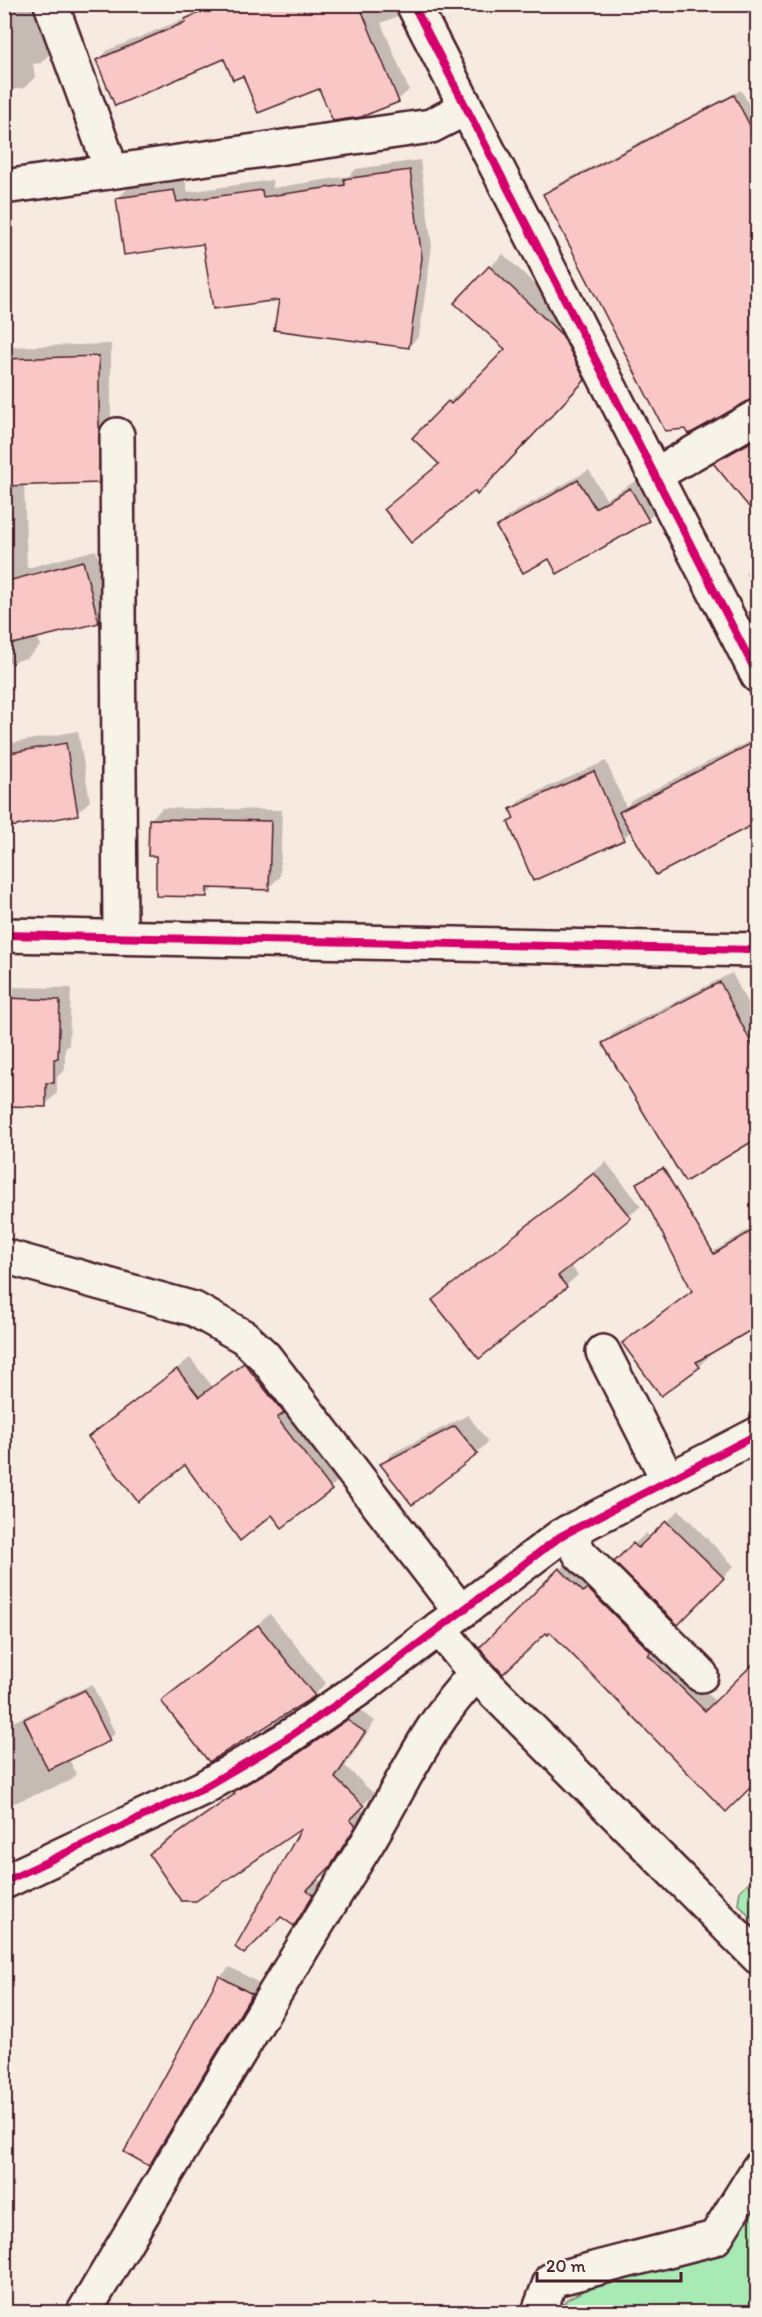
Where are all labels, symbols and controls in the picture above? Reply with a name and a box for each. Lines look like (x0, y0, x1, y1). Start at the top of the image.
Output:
scale bar (537, 2245, 681, 2283)
text: 20 m (546, 2255, 586, 2277)

